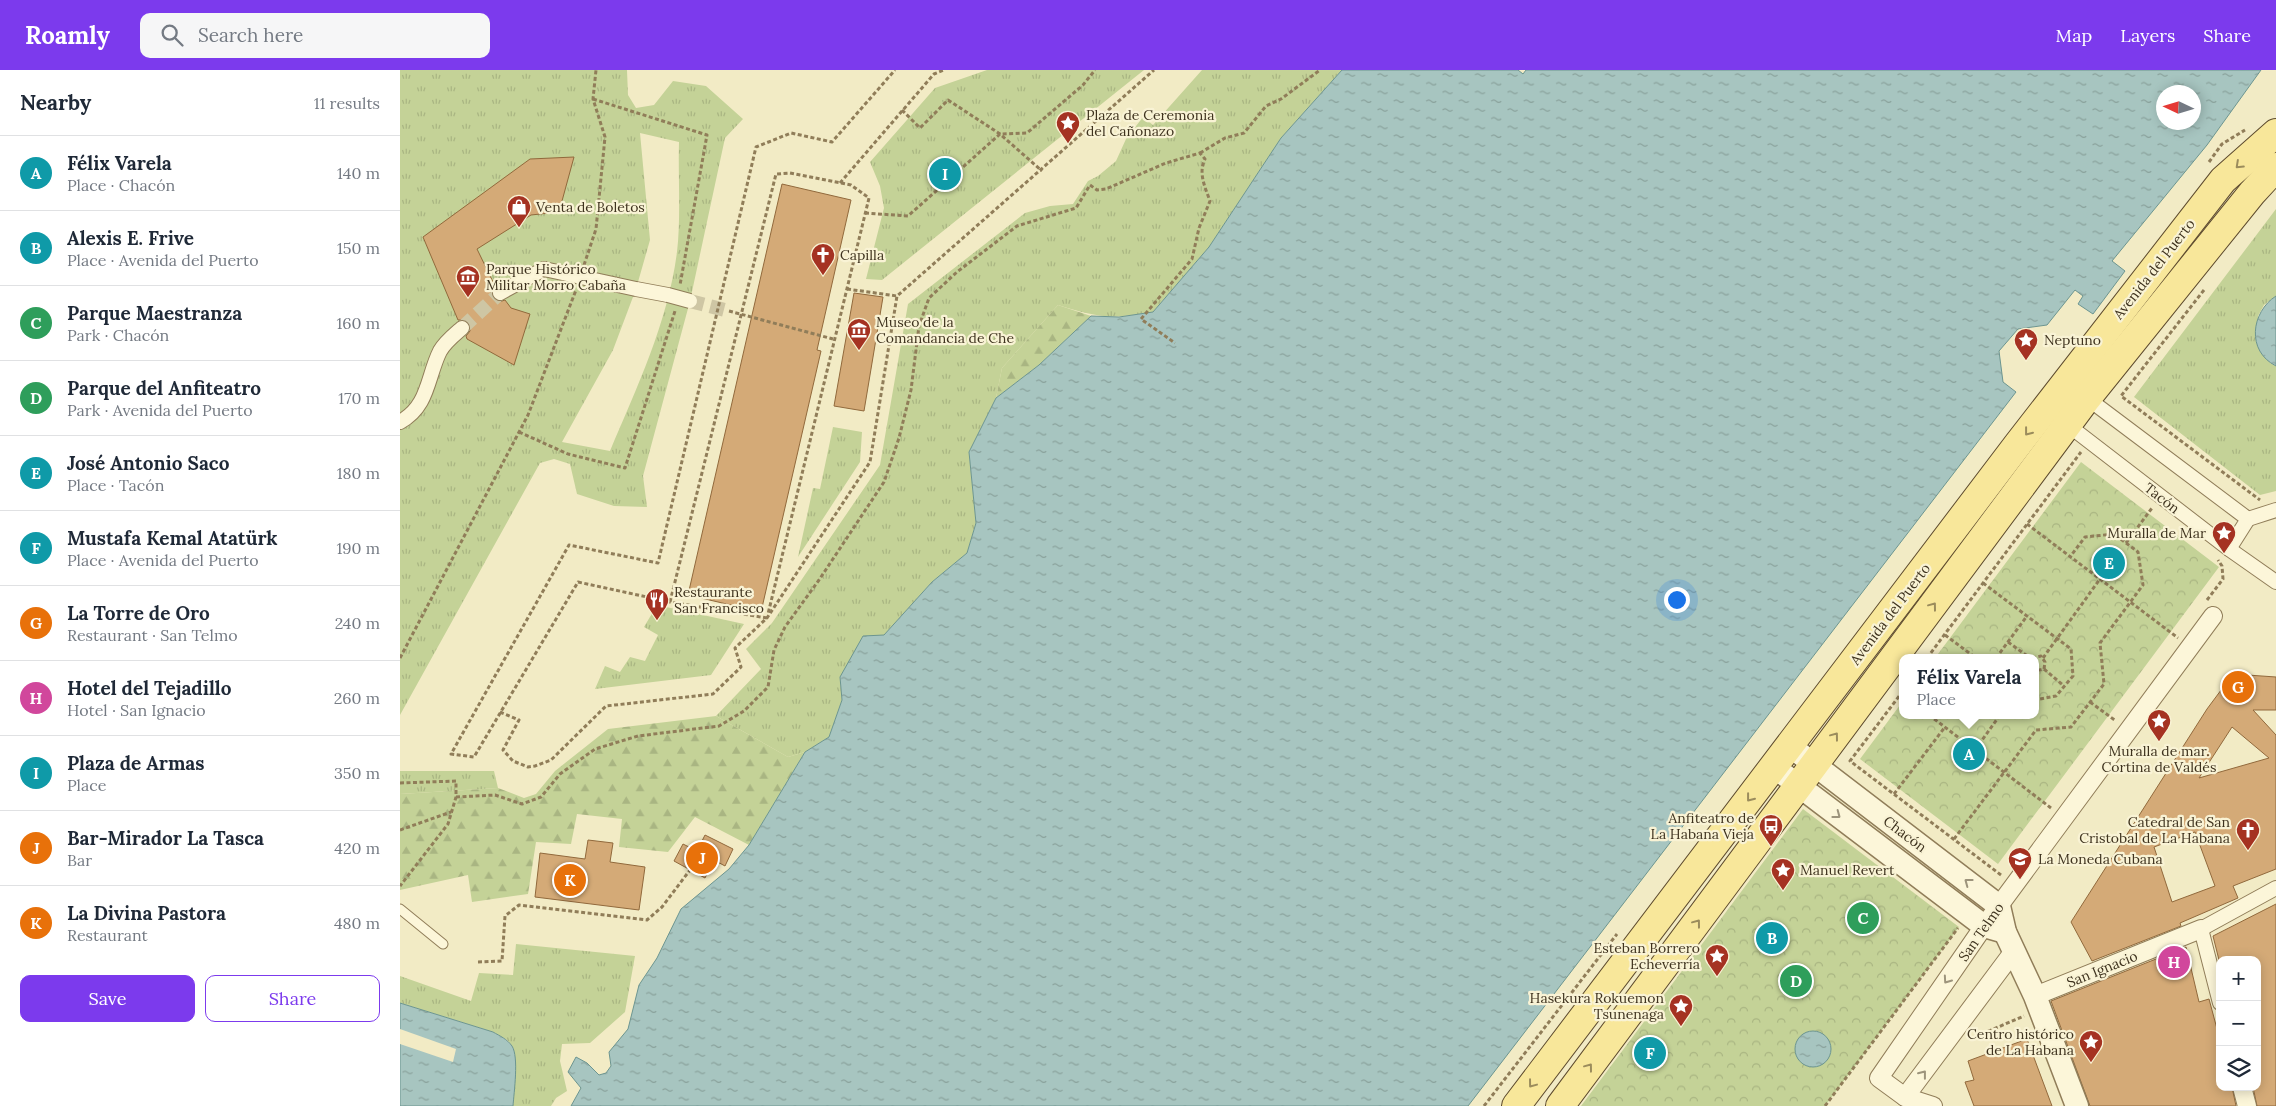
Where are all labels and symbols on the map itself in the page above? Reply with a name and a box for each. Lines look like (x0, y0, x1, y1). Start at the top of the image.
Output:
north arrow (2156, 85, 2201, 130)
place label: Plaza de Ceremonia del Cañonazo (1086, 106, 1214, 140)
place icon: Plaza de Ceremonia del Cañonazo (1055, 110, 1081, 144)
pin: I (929, 155, 961, 193)
one-way arrow (2235, 159, 2244, 168)
shop icon: Venta de Boletos (506, 194, 532, 228)
place label: Venta de Boletos (535, 198, 645, 216)
street label: Avenida del Puerto (2109, 215, 2199, 324)
church icon: Capilla (810, 242, 836, 276)
place label: Capilla (840, 246, 884, 264)
place label: Parque Histórico Militar Morro Cabaña (486, 260, 626, 294)
museum icon: Parque Histórico Militar Morro Cabaña (455, 264, 481, 298)
place label: Museo de la Comandancia de Che (876, 313, 1014, 347)
museum icon: Museo de la Comandancia de Che (846, 317, 872, 351)
place icon: Neptuno (2013, 327, 2039, 361)
place label: Neptuno (2044, 331, 2101, 349)
one-way arrow (2025, 426, 2034, 435)
street label: Tacón (2141, 479, 2184, 518)
place icon: Muralla de Mar (2211, 520, 2237, 554)
place label: Muralla de Mar (2107, 524, 2206, 542)
pin: E (2093, 544, 2125, 582)
street label: Avenida del Puerto (1845, 560, 1934, 669)
place label: Restaurante San Francisco (674, 583, 764, 617)
restaurant icon: Restaurante San Francisco (644, 587, 670, 621)
your location (1664, 587, 1690, 613)
one-way arrow (1927, 603, 1935, 612)
pin: G (2222, 668, 2254, 706)
place icon: Muralla de mar. Cortina de Valdés (2146, 708, 2172, 742)
one-way arrow (1830, 733, 1838, 742)
pin: A (1953, 735, 1985, 773)
place label: Muralla de mar. Cortina de Valdés (2102, 742, 2216, 776)
one-way arrow (1747, 792, 1756, 802)
place label: Anfiteatro de La Habana Vieja (1651, 809, 1754, 843)
one-way arrow (1831, 809, 1840, 817)
street label: Chacón (1880, 812, 1931, 856)
bus stop icon: Anfiteatro de La Habana Vieja (1758, 813, 1784, 847)
place label: Catedral de San Cristobal de La Habana (2079, 813, 2230, 847)
church icon: Catedral de San Cristobal de La Habana (2235, 817, 2261, 851)
pin: J (686, 839, 718, 877)
school or university icon: La Moneda Cubana (2007, 846, 2033, 880)
place label: La Moneda Cubana (2038, 850, 2163, 868)
place icon: Manuel Revert (1770, 857, 1796, 891)
pin: K (554, 861, 586, 899)
place label: Manuel Revert (1800, 861, 1895, 879)
one-way arrow (1965, 879, 1974, 887)
pin: C (1847, 899, 1879, 937)
street label: San Telmo (1954, 899, 2008, 965)
one-way arrow (1691, 919, 1700, 928)
pin: B (1756, 919, 1788, 957)
place label: Esteban Borrero Echeverría (1594, 939, 1700, 973)
place icon: Esteban Borrero Echeverría (1704, 943, 1730, 977)
pin: H (2158, 943, 2190, 981)
street label: San Ignacio (2064, 947, 2140, 991)
pin: D (1780, 962, 1812, 1000)
one-way arrow (1944, 975, 1953, 984)
place label: Hasekura Rokuemon Tsunenaga (1530, 989, 1664, 1023)
place icon: Hasekura Rokuemon Tsunenaga (1668, 993, 1694, 1027)
place label: Centro histórico de La Habana (1967, 1025, 2074, 1059)
place icon: Centro histórico de La Habana (2078, 1029, 2104, 1063)
pin: F (1634, 1034, 1666, 1072)
one-way arrow (1584, 1064, 1592, 1073)
one-way arrow (1917, 1071, 1925, 1080)
one-way arrow (1529, 1078, 1538, 1088)

